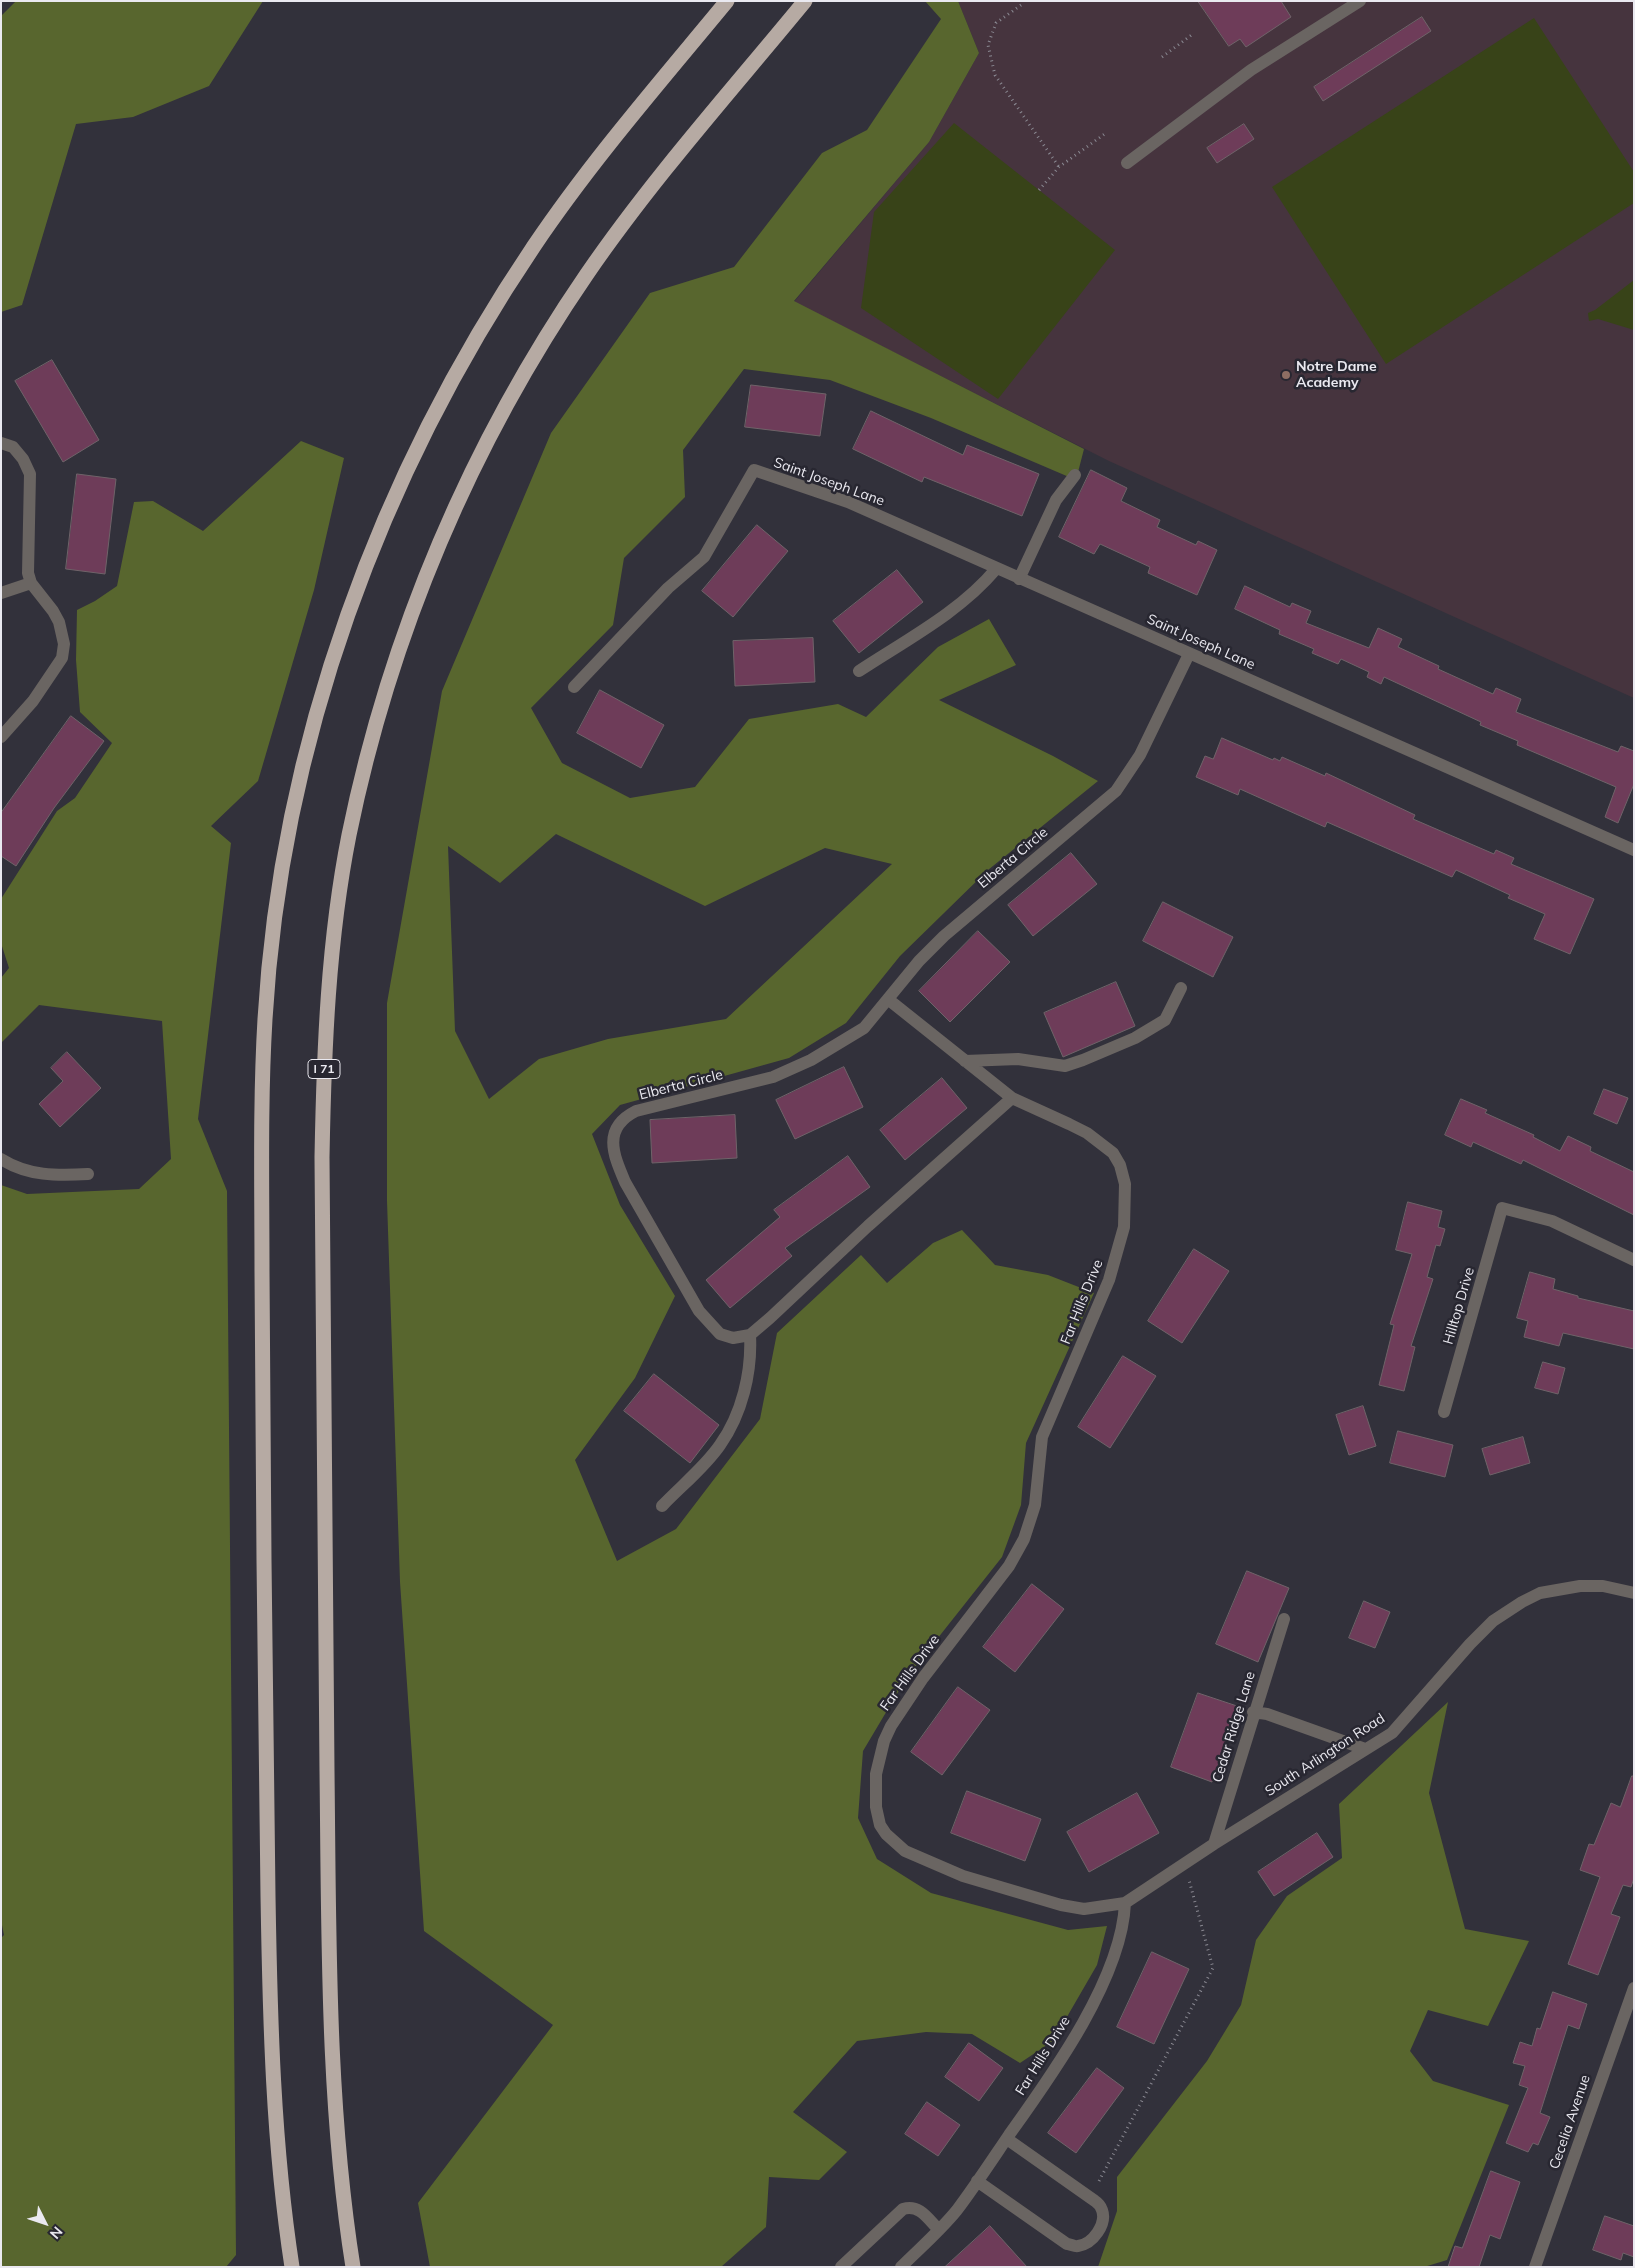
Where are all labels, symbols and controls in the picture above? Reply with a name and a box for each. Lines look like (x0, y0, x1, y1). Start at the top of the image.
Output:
place label: Notre Dame Academy (1296, 359, 1377, 392)
marker: Notre Dame Academy (1280, 369, 1292, 381)
street label: Saint Joseph Lane (771, 454, 887, 510)
street label: Saint Joseph Lane (1144, 611, 1258, 673)
street label: Elberta Circle (975, 824, 1051, 892)
road number: I 71 (308, 1060, 340, 1078)
street label: Elberta Circle (637, 1066, 725, 1104)
street label: Far Hills Drive (1057, 1257, 1107, 1347)
street label: Hilltop Drive (1440, 1266, 1478, 1346)
street label: Far Hills Drive (877, 1632, 943, 1714)
street label: Cedar Ridge Lane (1209, 1669, 1259, 1785)
street label: South Arlington Road (1262, 1710, 1388, 1800)
street label: Far Hills Drive (1012, 2013, 1074, 2099)
street label: Cecelia Avenue (1546, 2073, 1594, 2171)
north arrow (20, 2198, 70, 2248)
text: N (46, 2223, 67, 2243)

